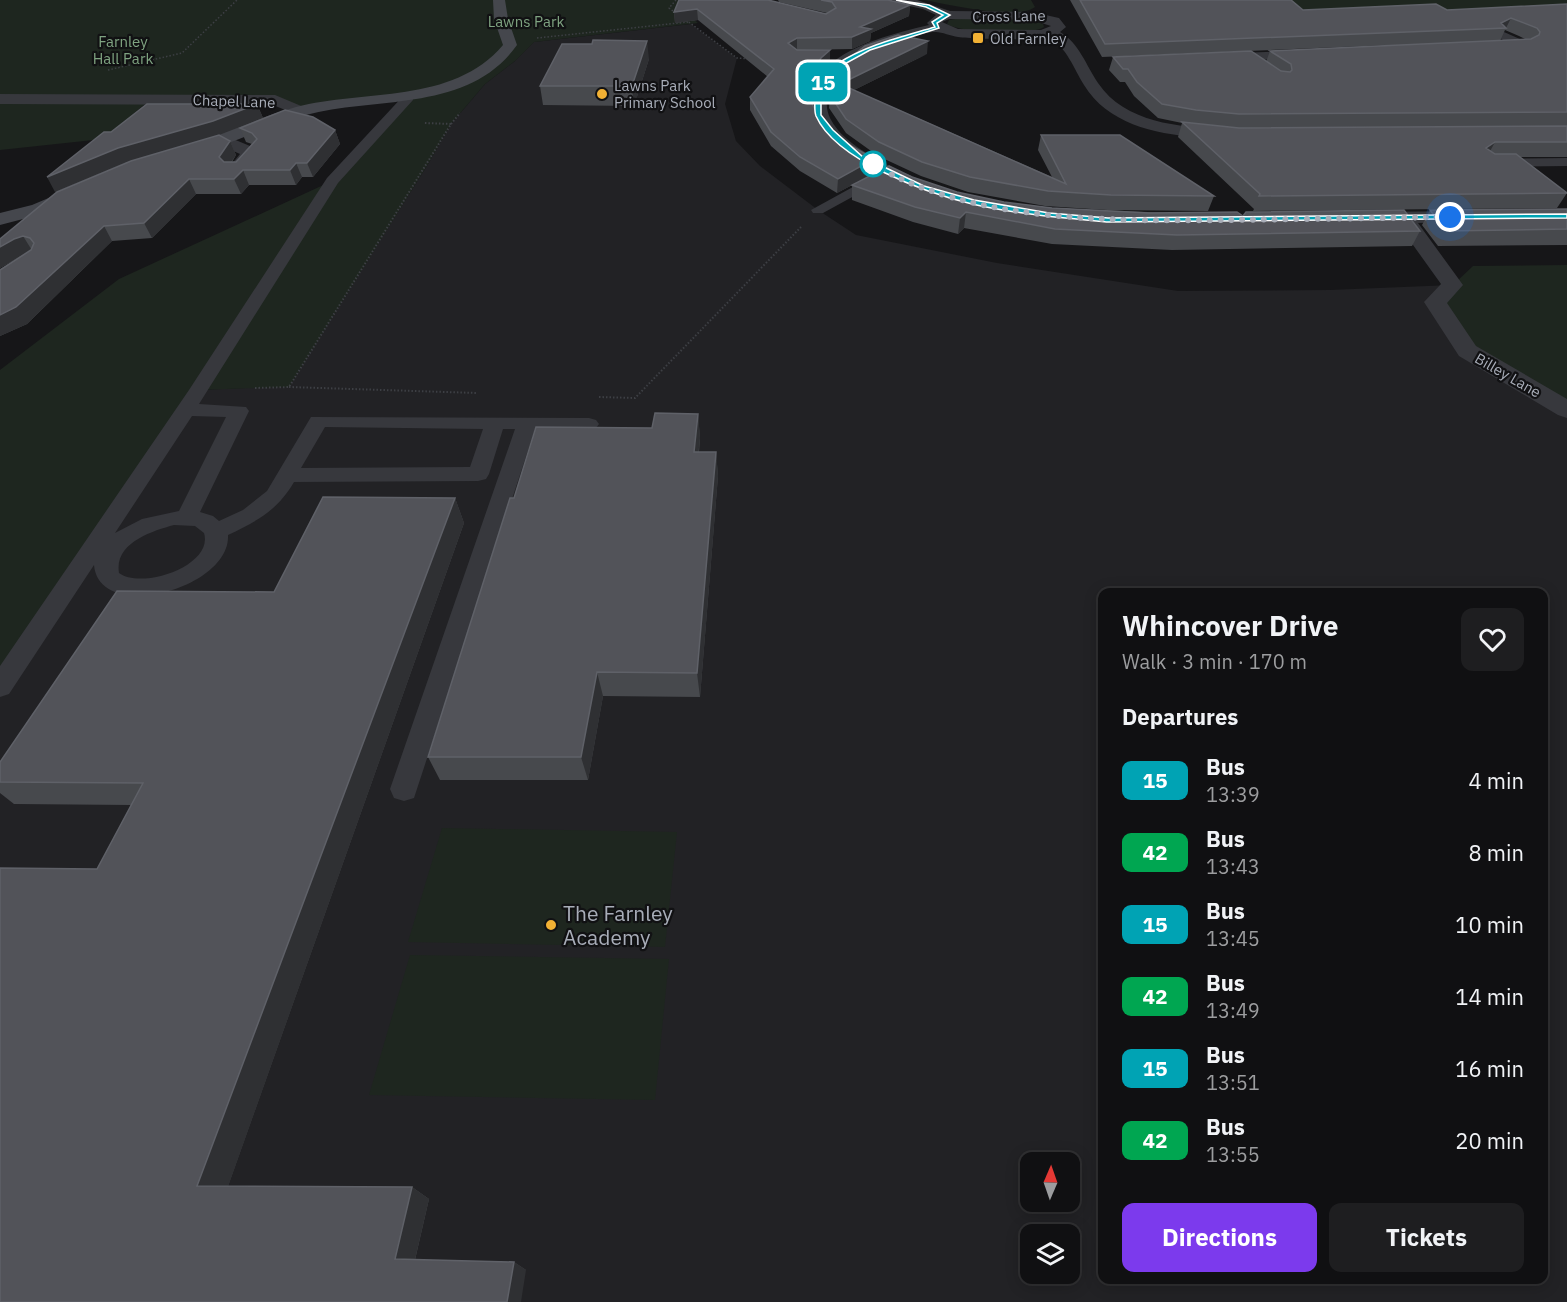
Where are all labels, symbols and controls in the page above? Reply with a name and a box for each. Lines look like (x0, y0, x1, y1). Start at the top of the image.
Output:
street label: Cross Lane (972, 6, 1046, 26)
park label: Lawns Park (488, 12, 564, 31)
place label: Old Farnley (990, 29, 1067, 48)
marker: Old Farnley (971, 31, 985, 45)
park label: Farnley Hall Park (93, 32, 153, 68)
line badge: 15 (796, 62, 850, 101)
text: 15 (810, 68, 836, 96)
place label: Lawns Park Primary School (614, 76, 716, 112)
marker: Lawns Park Primary School (595, 87, 609, 101)
street label: Chapel Lane (192, 90, 276, 112)
unlabelled marker (860, 151, 886, 177)
your location (1435, 202, 1465, 232)
street label: Billey Lane (1472, 348, 1544, 402)
text: Whincover Drive (1122, 607, 1338, 644)
button: heart (1461, 608, 1524, 671)
text: Walk · 3 min · 170 m (1122, 648, 1307, 675)
text: Departures (1122, 702, 1238, 731)
text: Bus (1206, 752, 1245, 781)
text: 15 (1142, 766, 1168, 794)
text: 4 min (1468, 766, 1524, 795)
text: 13:39 (1206, 781, 1260, 808)
text: Bus (1206, 824, 1245, 853)
text: 42 (1142, 838, 1168, 866)
text: 8 min (1468, 838, 1524, 867)
text: 13:43 (1206, 853, 1260, 880)
text: Bus (1206, 896, 1245, 925)
place label: The Farnley Academy (563, 899, 673, 951)
text: 15 (1142, 910, 1168, 938)
text: 10 min (1455, 910, 1524, 939)
marker: The Farnley Academy (544, 918, 558, 932)
text: 13:45 (1206, 925, 1260, 952)
text: Bus (1206, 968, 1245, 997)
text: 42 (1142, 982, 1168, 1010)
text: 14 min (1455, 982, 1524, 1011)
text: 13:49 (1206, 997, 1260, 1024)
text: Bus (1206, 1040, 1245, 1069)
text: 15 (1142, 1054, 1168, 1082)
text: 16 min (1455, 1054, 1524, 1083)
text: 13:51 (1206, 1069, 1260, 1096)
text: Bus (1206, 1112, 1245, 1141)
text: 42 (1142, 1126, 1168, 1154)
text: 20 min (1455, 1126, 1524, 1155)
text: 13:55 (1206, 1141, 1260, 1168)
north arrow (1020, 1152, 1080, 1212)
map controls (1020, 1152, 1080, 1284)
button: Directions (1122, 1203, 1317, 1272)
button: Tickets (1329, 1203, 1524, 1272)
button: layers (1020, 1224, 1080, 1284)

